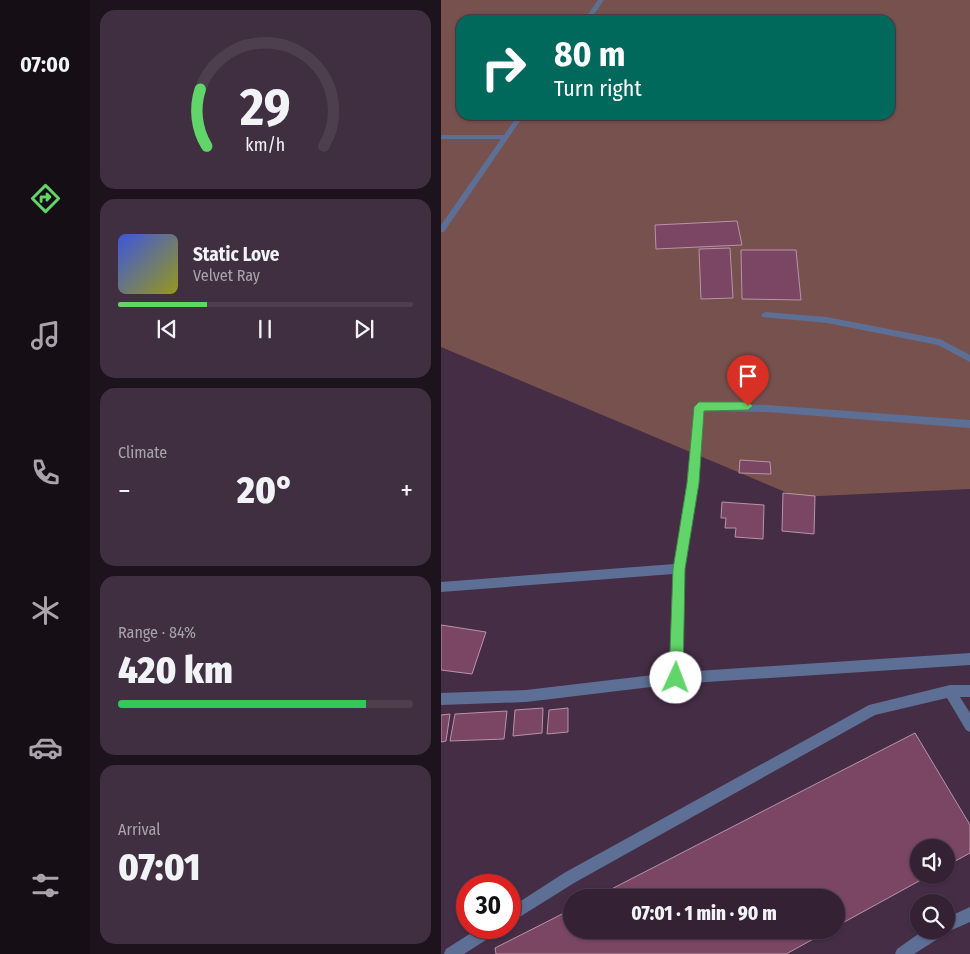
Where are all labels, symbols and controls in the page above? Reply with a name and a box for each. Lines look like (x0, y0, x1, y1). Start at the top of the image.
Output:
text: 80 m (554, 33, 626, 75)
icon: right (471, 35, 536, 100)
text: 07:00 (20, 51, 70, 78)
text: Turn right (554, 75, 642, 102)
text: 29 (239, 76, 291, 139)
text: km/h (246, 134, 285, 156)
icon: directions (28, 181, 63, 216)
text: Static Love (193, 243, 280, 266)
text: Velvet Ray (193, 266, 260, 285)
icon: previous (153, 315, 181, 343)
icon: pause (251, 315, 279, 343)
icon: next (350, 315, 378, 343)
icon: music (28, 318, 63, 353)
pin (727, 355, 769, 406)
icon: arrive (734, 362, 762, 390)
text: Climate (118, 443, 167, 462)
icon: phone (28, 455, 63, 490)
text: 20° (237, 467, 294, 513)
text: − (118, 474, 131, 507)
text: + (400, 474, 413, 507)
icon: climate (28, 593, 63, 628)
text: Range · 84% (118, 623, 196, 642)
text: 420 km (118, 647, 233, 693)
position arrow (649, 651, 701, 703)
icon: car (28, 730, 63, 765)
text: Arrival (118, 820, 160, 839)
map controls (910, 839, 955, 939)
button: sound (910, 839, 955, 884)
text: 07:01 (118, 844, 200, 890)
icon: filters (28, 868, 63, 903)
speed limit sign: 30 (456, 874, 521, 939)
button: search (910, 894, 955, 939)
text: 07:01 · 1 min · 90 m (631, 902, 777, 925)

